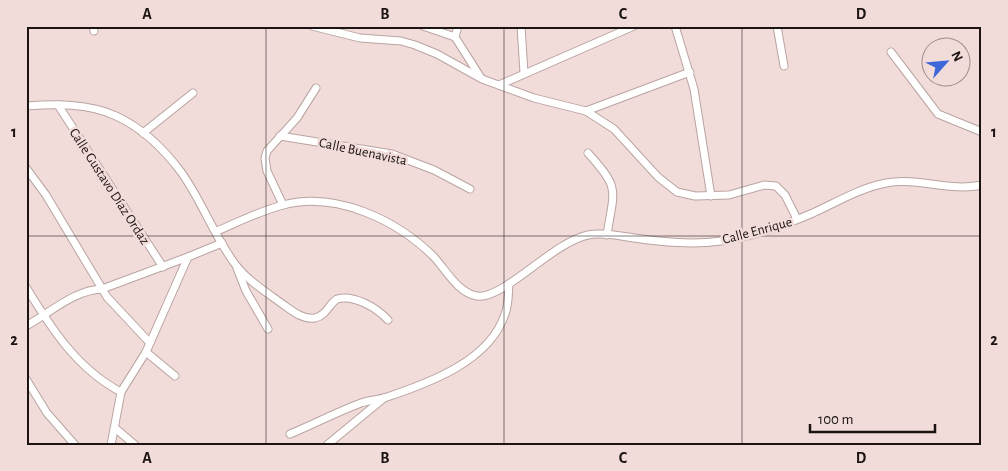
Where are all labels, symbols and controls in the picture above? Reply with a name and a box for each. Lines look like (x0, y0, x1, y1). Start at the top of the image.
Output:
text: A (142, 6, 152, 22)
text: B (380, 6, 390, 22)
text: C (619, 6, 628, 22)
text: D (856, 6, 867, 22)
north arrow (920, 38, 970, 88)
text: N (948, 49, 965, 64)
text: 1 (11, 124, 17, 140)
text: 1 (991, 124, 997, 140)
street label: Calle Gustavo Díaz Ordaz (66, 126, 152, 247)
street label: Calle Buenavista (318, 136, 409, 168)
street label: Calle Enrique (721, 215, 794, 247)
text: 2 (10, 332, 18, 348)
text: 2 (990, 332, 998, 348)
scale bar (810, 401, 936, 433)
text: 100 m (818, 412, 853, 427)
text: A (142, 450, 152, 466)
text: B (380, 450, 390, 466)
text: C (619, 450, 628, 466)
text: D (856, 450, 867, 466)

